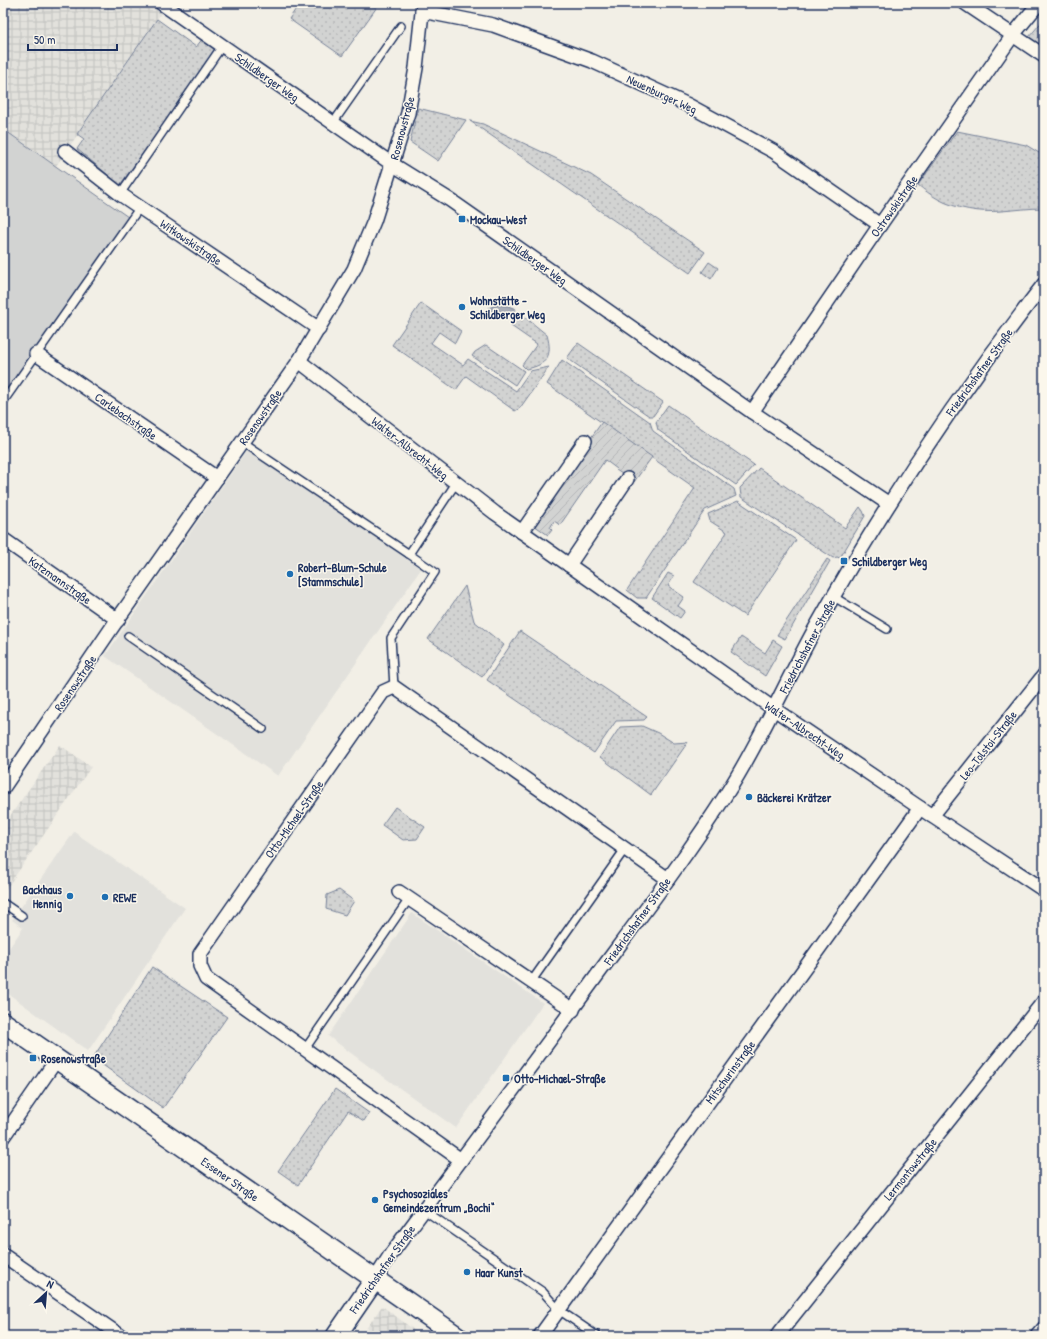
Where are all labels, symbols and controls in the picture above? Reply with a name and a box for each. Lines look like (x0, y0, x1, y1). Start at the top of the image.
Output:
scale bar (28, 26, 117, 52)
text: 50 m (34, 31, 55, 48)
street label: Schildberger Weg (231, 48, 303, 106)
street label: Neuenburger Weg (624, 70, 700, 118)
street label: Rosenowstraße (385, 94, 419, 161)
street label: Ostrowskistraße (866, 171, 922, 240)
place label: Mockau-West (470, 211, 528, 228)
marker: Mockau-West (457, 214, 467, 224)
street label: Witkowskistraße (157, 215, 225, 269)
street label: Schildberger Weg (499, 231, 571, 289)
place label: Wohnstätte - Schildberger Weg (470, 292, 546, 324)
marker: Wohnstätte - Schildberger Weg (457, 302, 467, 312)
street label: Friedrichshafner Straße (941, 325, 1017, 420)
street label: Rosenowstraße (234, 385, 286, 448)
street label: Carlebachstraße (91, 388, 161, 444)
street label: Walter-Albrecht-Weg (368, 413, 452, 483)
street label: Katzmannstraße (25, 552, 95, 608)
place label: Schildberger Weg (852, 553, 928, 571)
marker: Schildberger Weg (839, 556, 849, 566)
place label: Robert-Blum-Schule [Stammschule] (298, 559, 387, 590)
marker: Robert-Blum-Schule [Stammschule] (285, 569, 295, 579)
street label: Friedrichshafner Straße (774, 596, 839, 697)
street label: Rosenowstraße (50, 651, 100, 715)
street label: Walter-Albrecht-Weg (762, 697, 848, 763)
street label: Leo-Tolstoi-Straße (956, 707, 1021, 783)
street label: Otto-Michael-Straße (261, 776, 327, 861)
place label: Bäckerei Krätzer (757, 789, 832, 806)
marker: Bäckerei Krätzer (744, 792, 754, 802)
street label: Friedrichshafner Straße (599, 874, 675, 969)
place label: Backhaus Hennig (22, 881, 63, 913)
place label: REWE (113, 889, 137, 906)
marker: Backhaus Hennig (65, 891, 75, 901)
marker: REWE (100, 892, 110, 902)
street label: Mitschurinstraße (701, 1036, 759, 1107)
place label: Rosenowstraße (41, 1050, 106, 1068)
marker: Rosenowstraße (28, 1053, 38, 1063)
place label: Otto-Michael-Straße (514, 1070, 606, 1088)
marker: Otto-Michael-Straße (501, 1073, 511, 1083)
street label: Lermontowstraße (879, 1134, 941, 1204)
street label: Essener Straße (198, 1153, 262, 1205)
place label: Psychosoziales Gemeindezentrum „Bochi“ (383, 1185, 495, 1216)
marker: Psychosoziales Gemeindezentrum „Bochi“ (370, 1195, 380, 1205)
street label: Friedrichshafner Straße (344, 1221, 419, 1318)
place label: Haar Kunst (475, 1264, 524, 1281)
marker: Haar Kunst (462, 1267, 472, 1277)
north arrow (26, 1273, 66, 1313)
text: N (45, 1276, 56, 1292)

